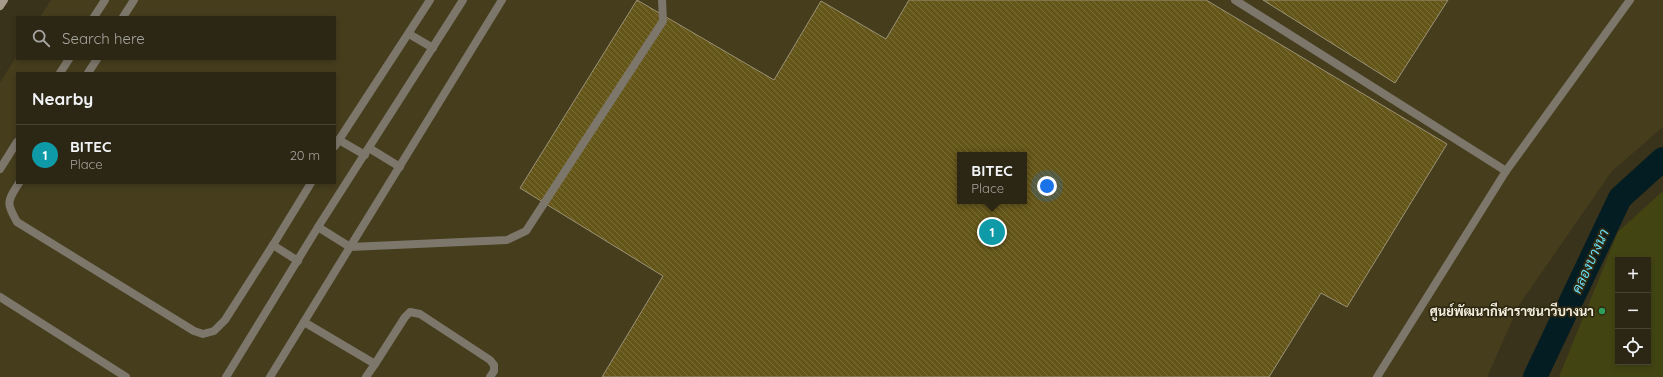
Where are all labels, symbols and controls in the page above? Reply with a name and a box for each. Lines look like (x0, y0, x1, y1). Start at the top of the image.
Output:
search box (16, 16, 336, 60)
icon: search (30, 27, 52, 49)
text: Search here (62, 29, 145, 48)
text: Nearby (32, 88, 93, 109)
text: BITEC (70, 137, 111, 156)
text: 1 (42, 147, 48, 163)
text: 20 m (290, 147, 320, 163)
popup (957, 152, 1027, 204)
text: Place (70, 156, 103, 172)
text: BITEC (971, 161, 1013, 180)
your location (1037, 176, 1057, 196)
text: Place (971, 180, 1004, 196)
pin: 1 (979, 217, 1005, 247)
water label: คลองบางนา (1567, 226, 1613, 296)
map controls (1615, 257, 1651, 365)
button: + (1615, 257, 1651, 293)
button: − (1615, 293, 1651, 329)
place label: ศูนย์พัฒนากีฬาราชนาวีบางนา (1430, 302, 1594, 322)
marker: ศูนย์พัฒนากีฬาราชนาวีบางนา (1597, 306, 1607, 316)
button: locate (1615, 329, 1651, 365)

